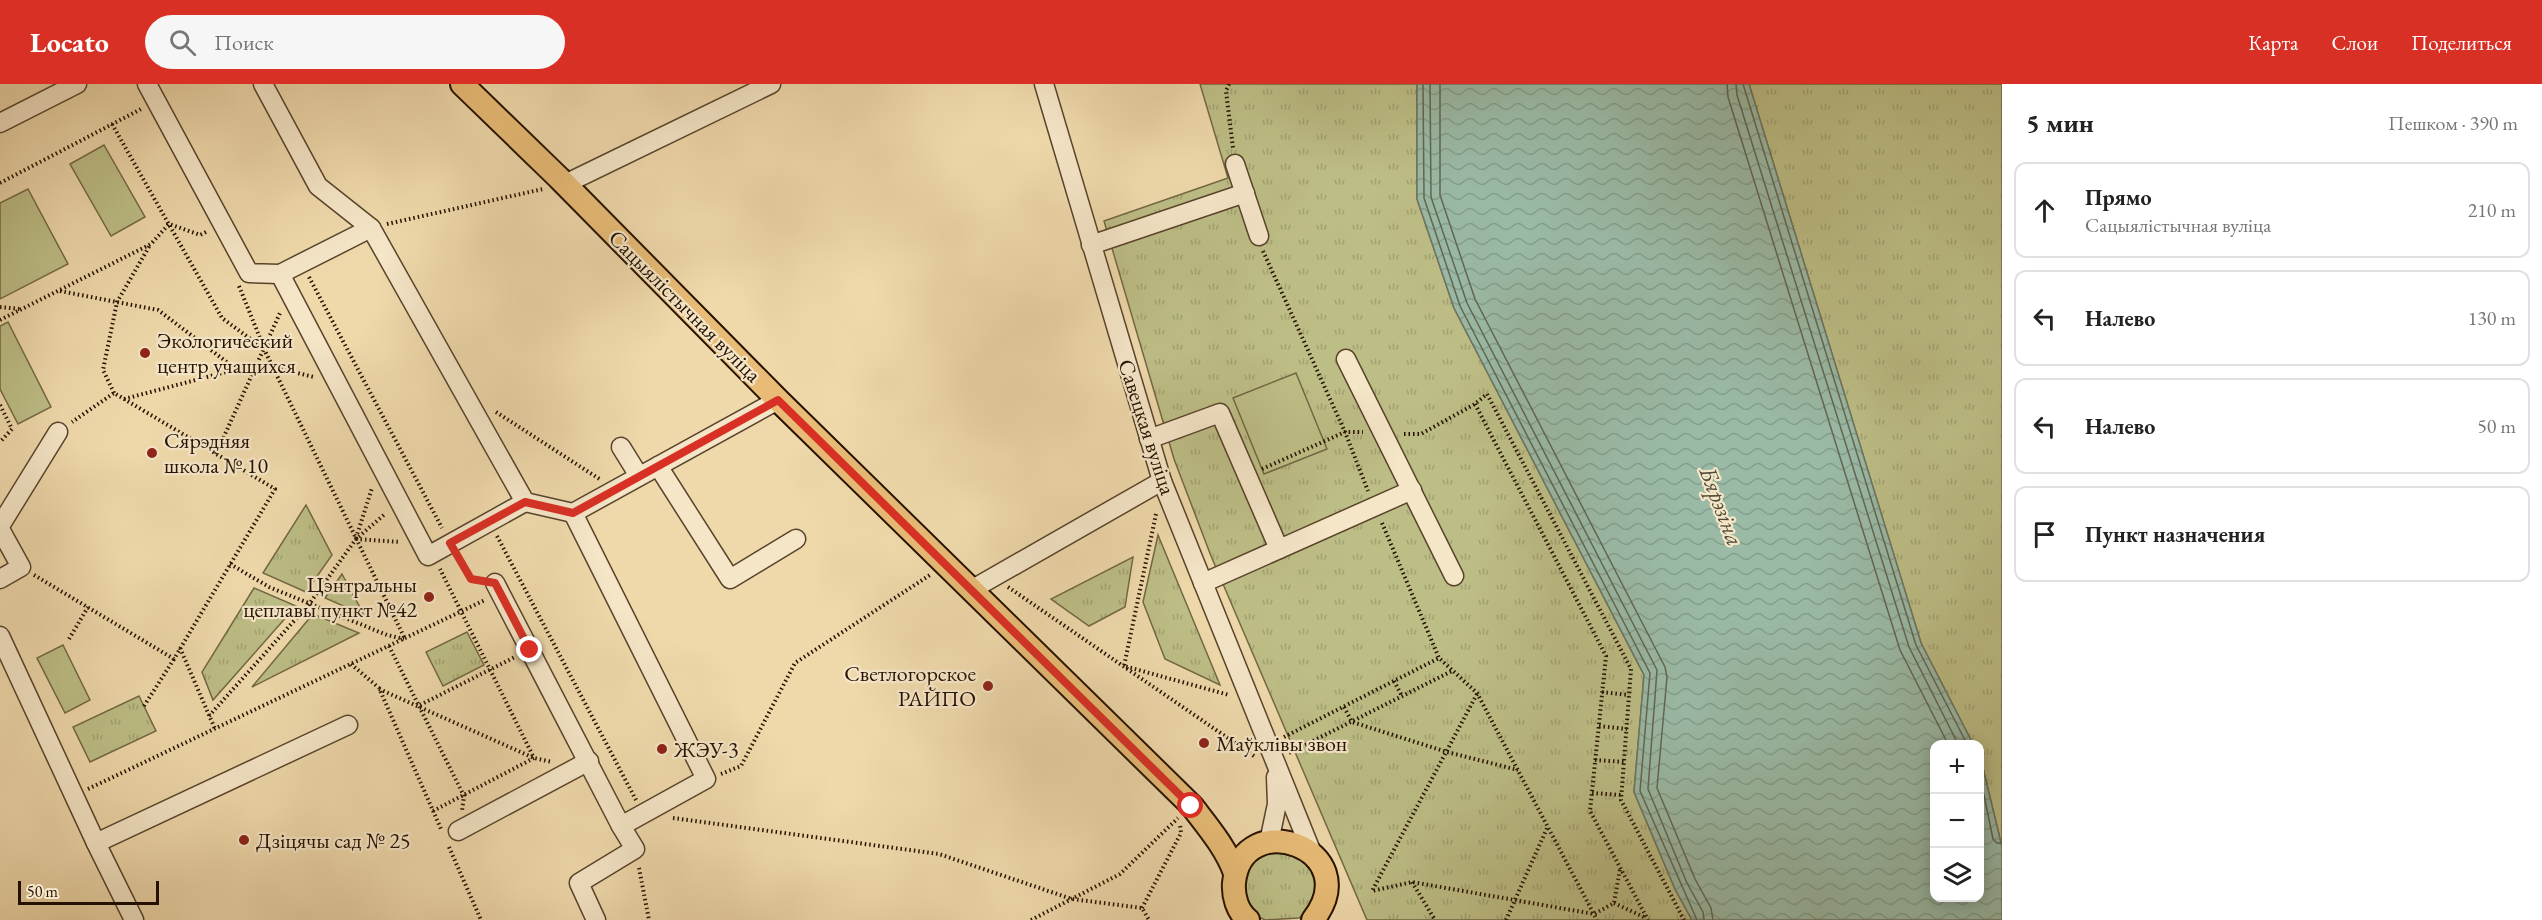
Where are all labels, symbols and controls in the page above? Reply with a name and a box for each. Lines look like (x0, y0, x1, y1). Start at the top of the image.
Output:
search box (145, 15, 565, 69)
text: Locato (30, 24, 109, 60)
icon: search (166, 26, 199, 59)
text: Поиск (214, 28, 274, 57)
text: Карта (2248, 29, 2298, 56)
text: Слои (2331, 29, 2378, 56)
text: Поделиться (2411, 29, 2512, 56)
text: 5 мин (2026, 106, 2094, 140)
text: Пешком · 390 m (2388, 110, 2518, 136)
text: Прямо (2085, 183, 2152, 212)
icon: ahead (2028, 194, 2061, 227)
text: 210 m (2468, 197, 2516, 223)
text: Сацыялістычная вуліца (2085, 212, 2271, 238)
street label: Сацыялістычная вуліца (602, 223, 768, 389)
icon: left (2028, 302, 2061, 335)
text: Налево (2085, 304, 2155, 333)
text: 130 m (2468, 305, 2516, 331)
place label: Экологический центр учащихся (157, 326, 296, 380)
marker: Экологический центр учащихся (138, 346, 152, 360)
street label: Савецкая вуліца (1111, 355, 1183, 499)
icon: left (2028, 410, 2061, 443)
text: Налево (2085, 412, 2155, 441)
text: 50 m (2477, 413, 2516, 439)
place label: Сярэдняя школа № 10 (164, 426, 268, 480)
marker: Сярэдняя школа № 10 (145, 446, 159, 460)
water label: Бярэзіна (1692, 461, 1751, 550)
icon: arrive (2028, 518, 2061, 551)
text: Пункт назначения (2085, 520, 2265, 549)
place label: Цэнтральны цеплавы пункт №42 (243, 570, 417, 624)
marker: Цэнтральны цеплавы пункт №42 (422, 590, 436, 604)
route end (516, 636, 542, 662)
place label: Светлогорское РАЙПО (844, 659, 976, 713)
marker: Светлогорское РАЙПО (981, 679, 995, 693)
place label: Маўклівы звон (1216, 729, 1347, 758)
place label: ЖЭУ-3 (673, 735, 738, 764)
marker: Маўклівы звон (1197, 736, 1211, 750)
map controls (1930, 740, 1984, 902)
button: + (1930, 740, 1984, 794)
marker: ЖЭУ-3 (655, 742, 669, 756)
route start (1177, 792, 1203, 818)
button: − (1930, 794, 1984, 848)
place label: Дзіцячы сад № 25 (256, 826, 411, 855)
marker: Дзіцячы сад № 25 (237, 833, 251, 847)
button: layers (1930, 848, 1984, 902)
scale bar (18, 878, 159, 906)
text: 50 m (27, 881, 58, 902)

